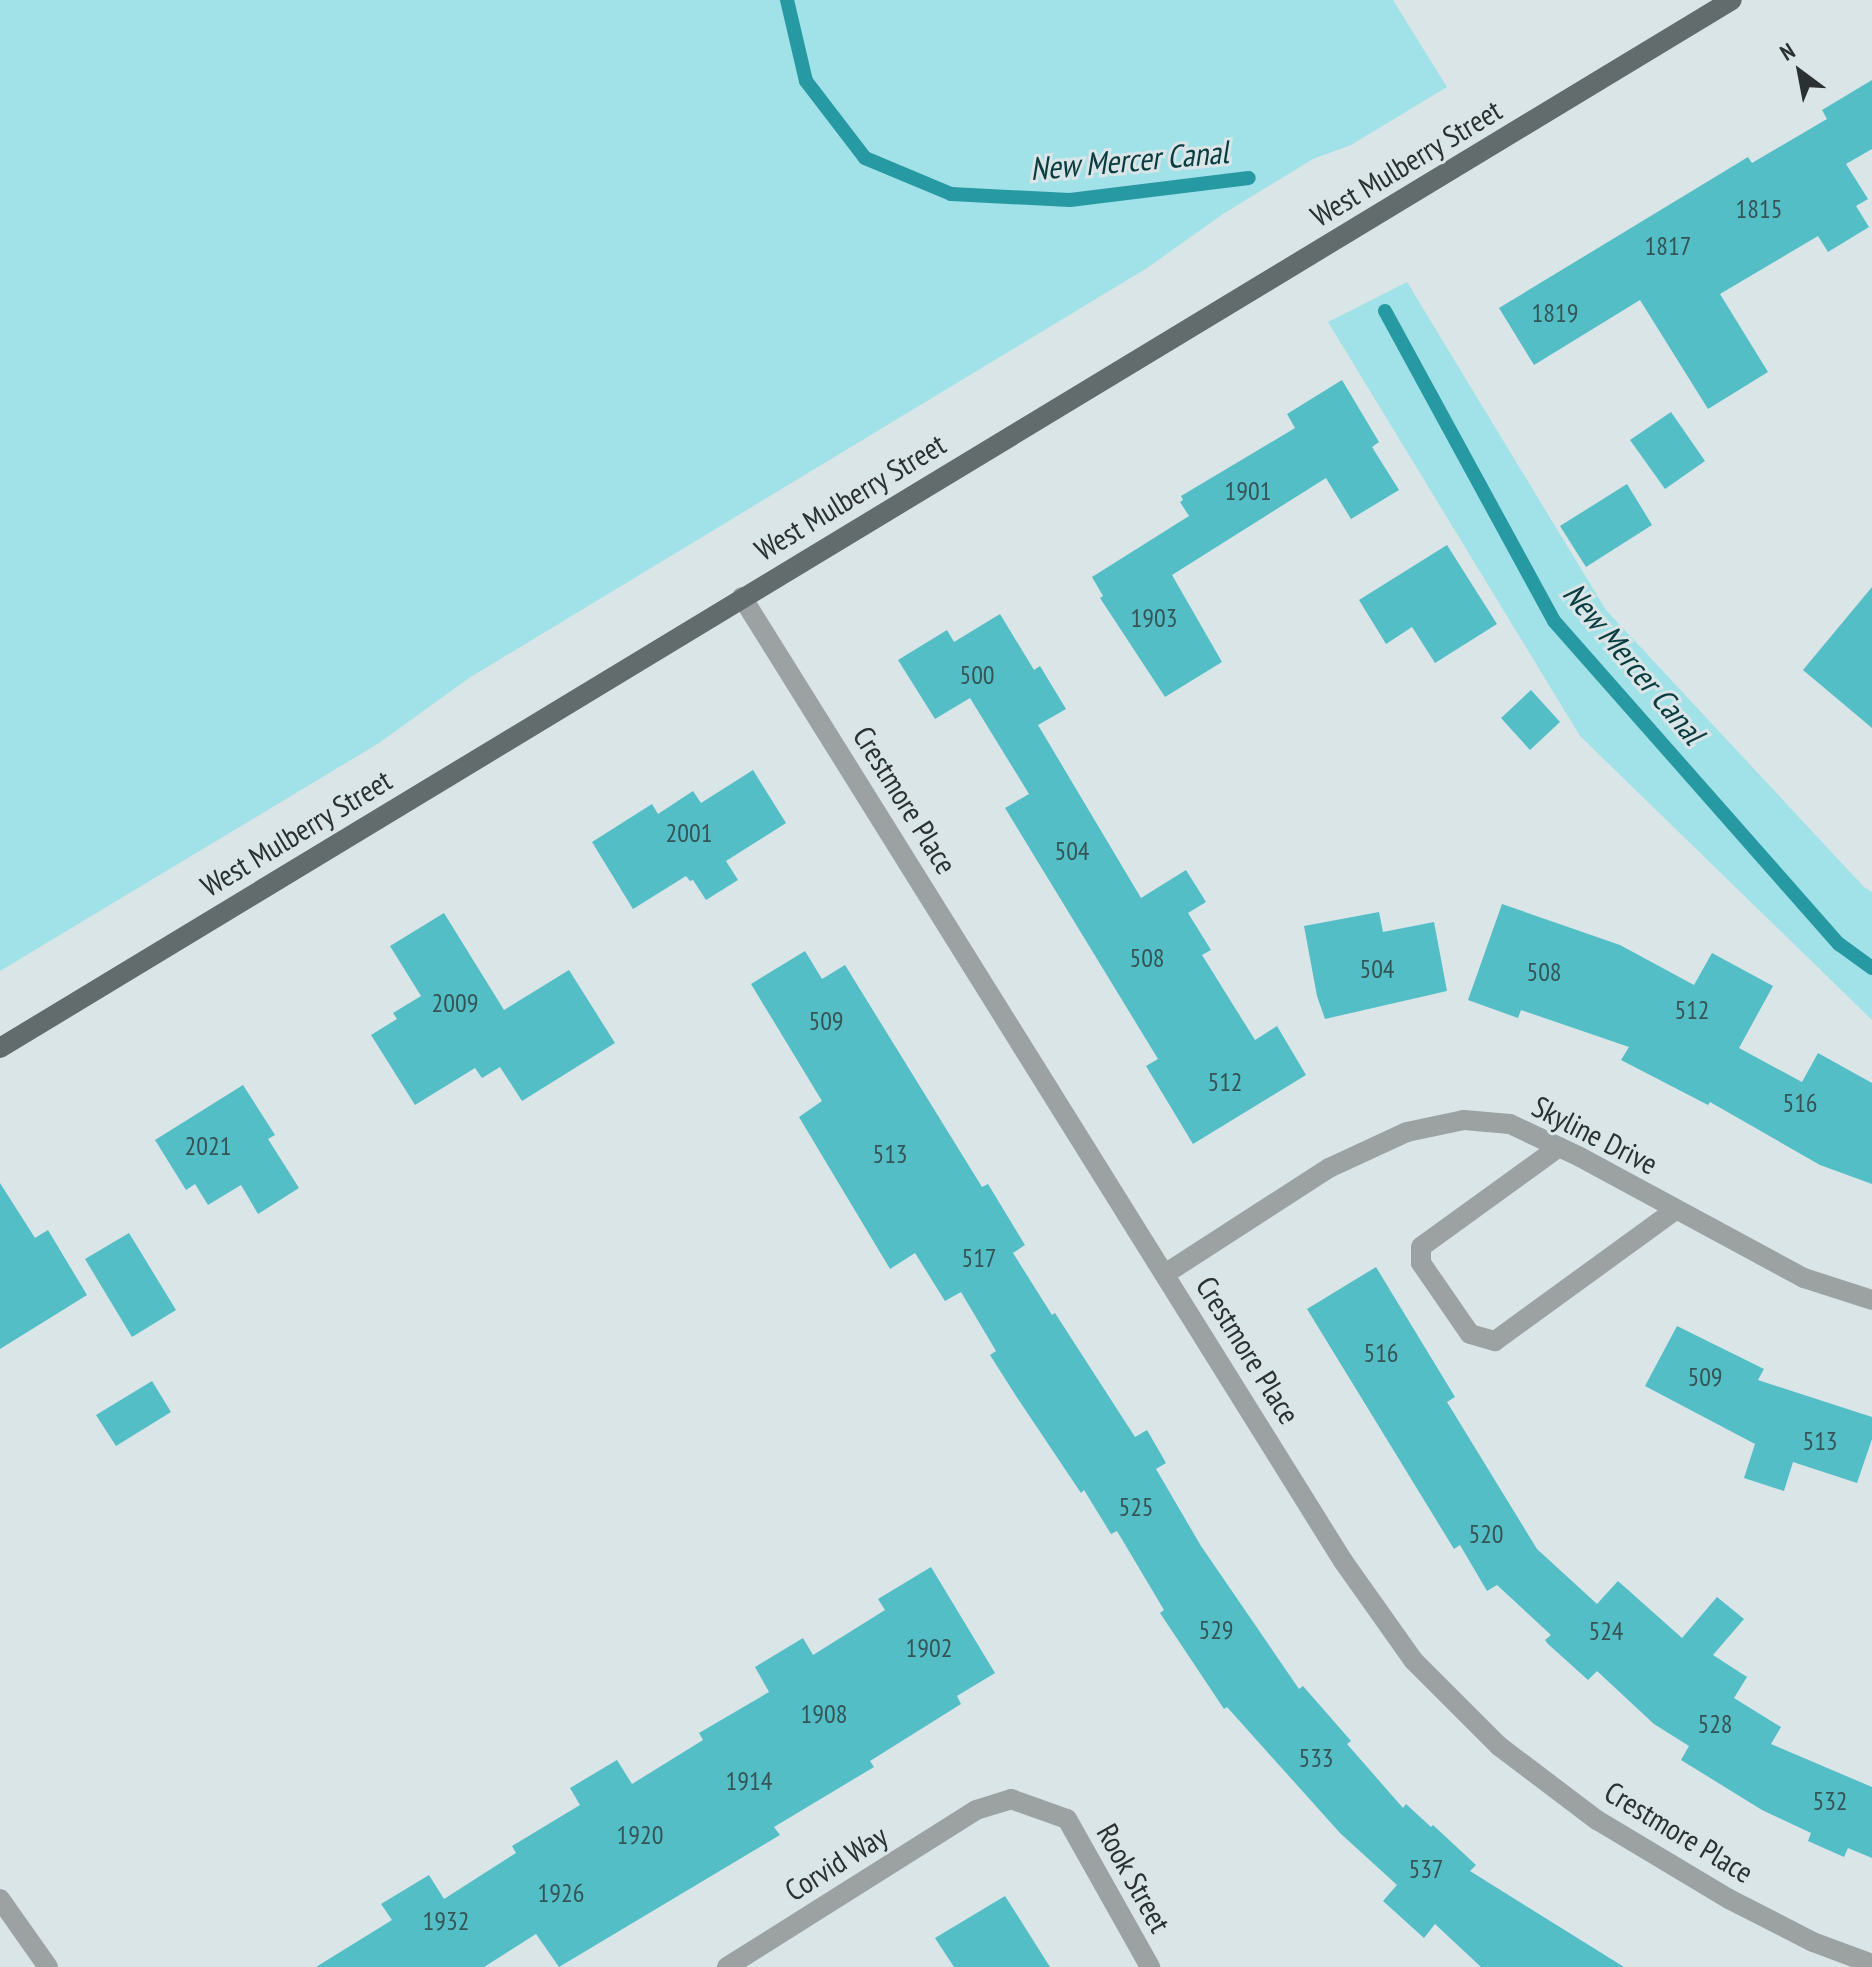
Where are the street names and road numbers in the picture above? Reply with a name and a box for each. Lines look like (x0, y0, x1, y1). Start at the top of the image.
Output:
street label: West Mulberry Street (1304, 92, 1508, 234)
street label: West Mulberry Street (748, 426, 952, 568)
street label: Crestmore Place (846, 720, 964, 880)
street label: West Mulberry Street (194, 762, 398, 904)
street label: Skyline Drive (1526, 1088, 1664, 1182)
street label: Crestmore Place (1189, 1270, 1307, 1430)
street label: Crestmore Place (1598, 1774, 1760, 1890)
street label: Rook Street (1089, 1817, 1179, 1939)
street label: Corvid Way (778, 1818, 894, 1908)

